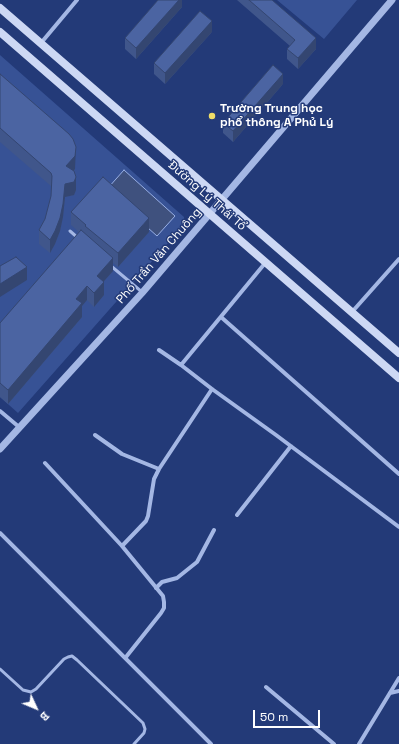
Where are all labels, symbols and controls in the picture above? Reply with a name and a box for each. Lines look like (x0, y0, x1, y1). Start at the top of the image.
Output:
place label: Trường Trung học phổ thông A Phủ Lý (220, 102, 333, 130)
marker: Trường Trung học phổ thông A Phủ Lý (207, 111, 217, 121)
street label: Đường Lý Thái Tổ (165, 158, 249, 234)
street label: Phố Trần Văn Chuông (114, 205, 204, 307)
north arrow (16, 688, 56, 728)
scale bar (255, 702, 322, 728)
text: B (37, 709, 52, 724)
text: 50 m (260, 709, 288, 725)

